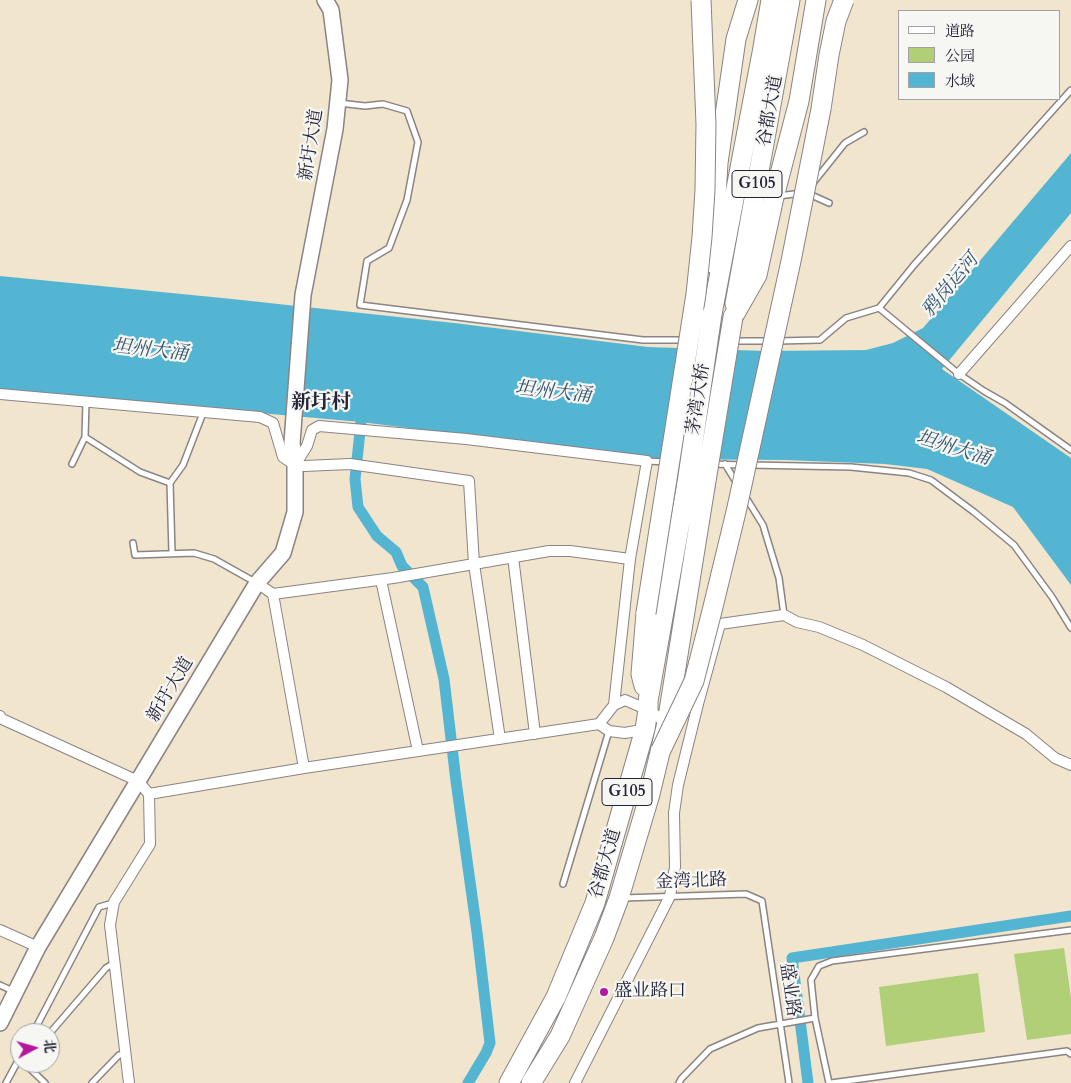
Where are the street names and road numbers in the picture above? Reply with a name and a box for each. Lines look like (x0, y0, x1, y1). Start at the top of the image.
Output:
street label: 谷都大道 (754, 74, 788, 148)
street label: 新圩大道 (296, 108, 328, 182)
road number: G105 (732, 170, 782, 198)
street label: 茅湾大桥 (683, 362, 715, 436)
street label: 新圩大道 (143, 654, 199, 726)
road number: G105 (602, 779, 652, 806)
street label: 谷都大道 (586, 826, 626, 902)
street label: 金湾北路 (655, 870, 727, 894)
street label: 盛业路 (775, 962, 803, 1018)

